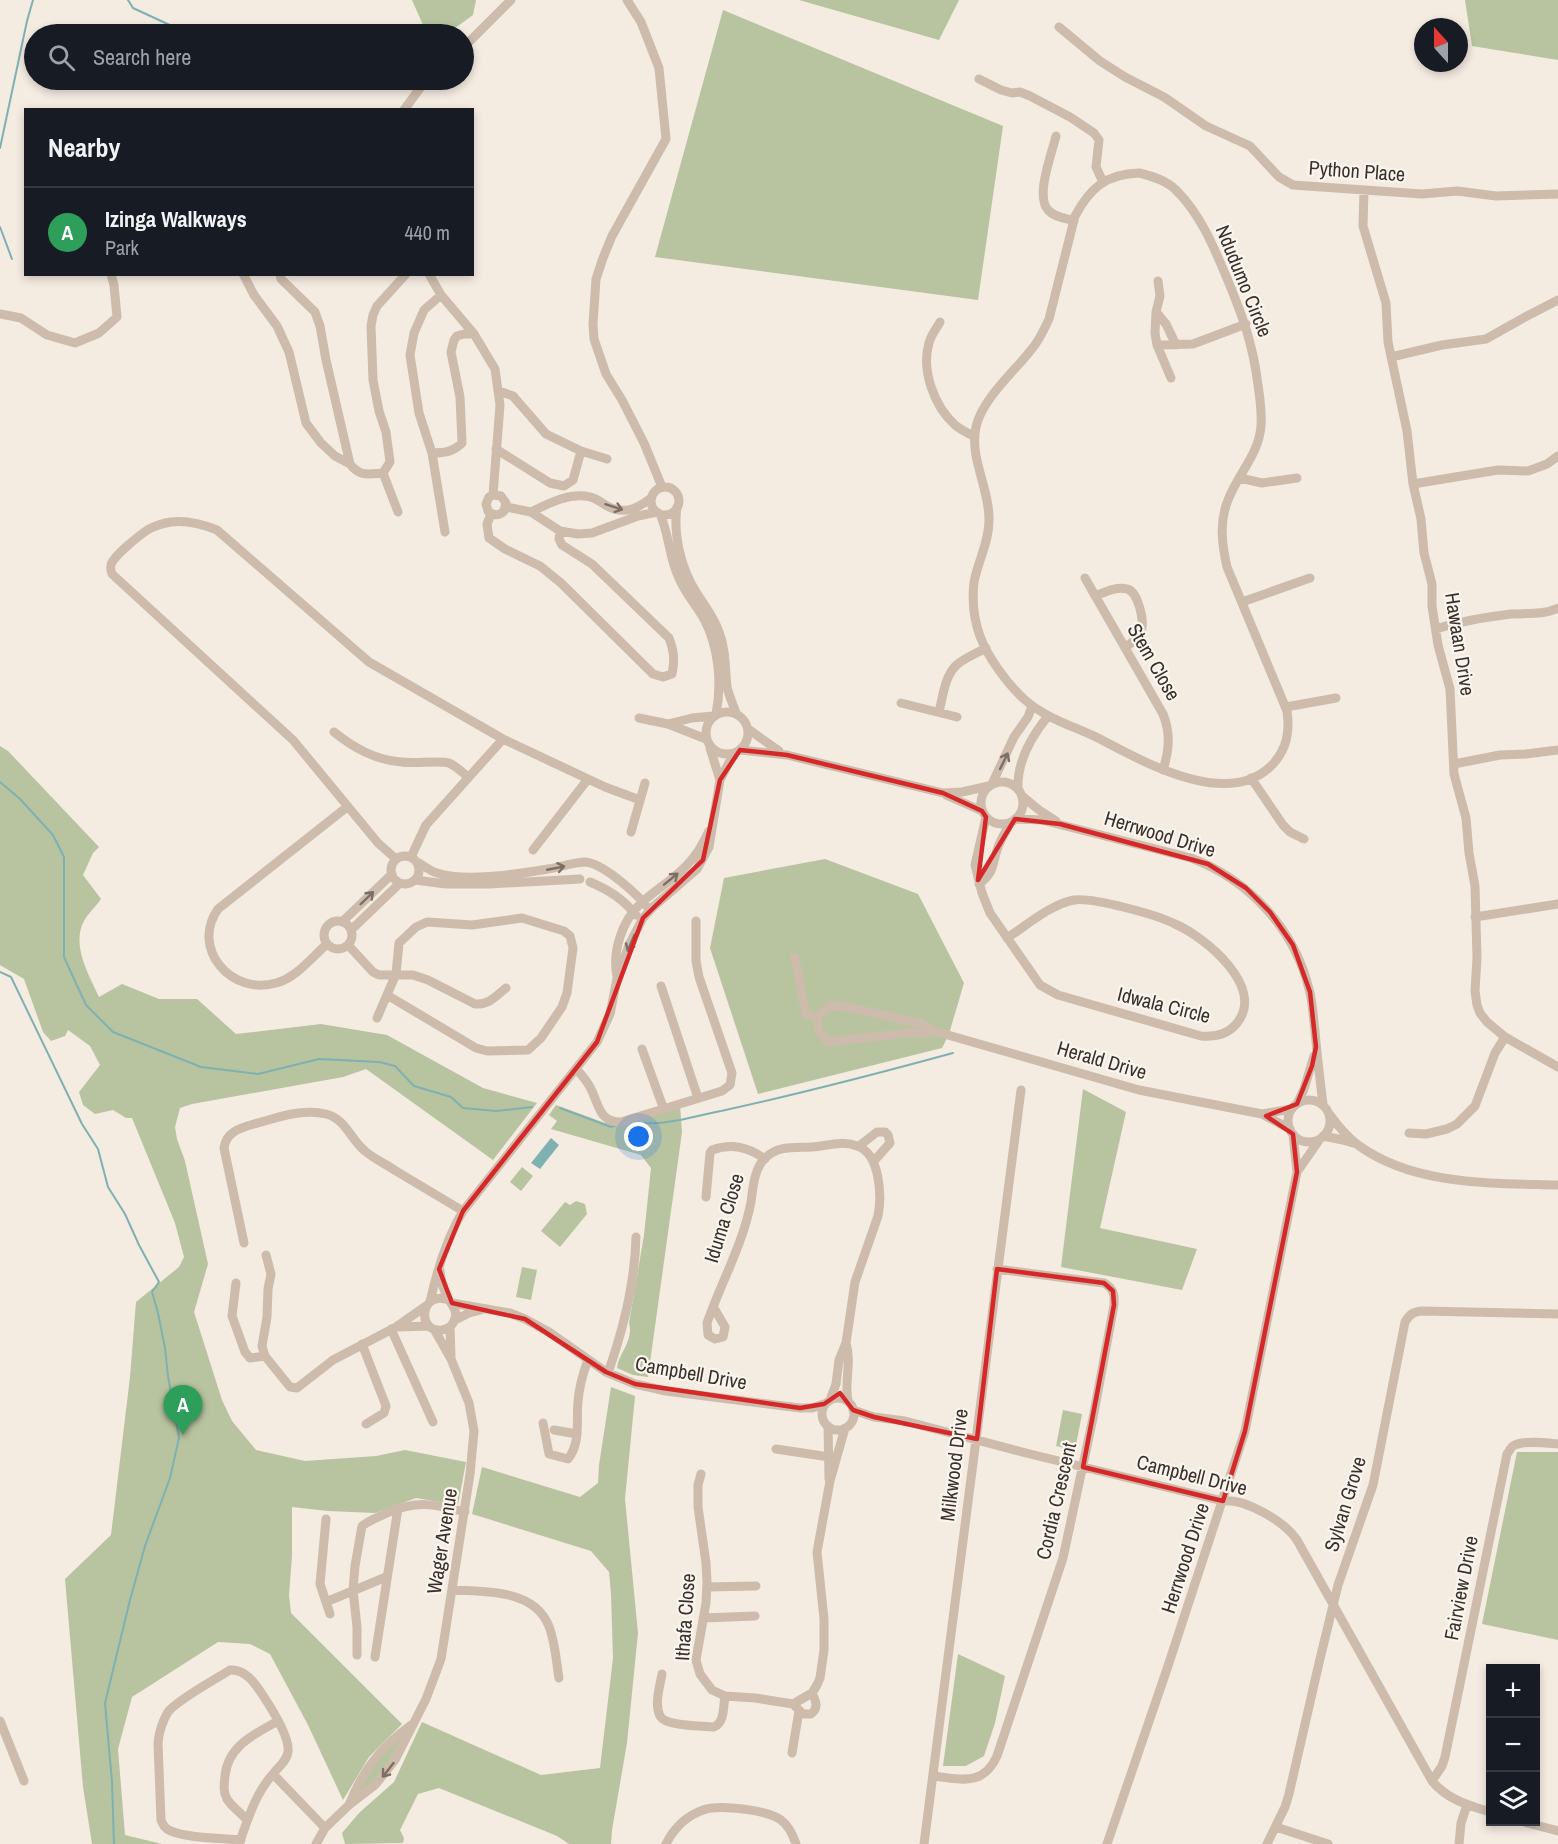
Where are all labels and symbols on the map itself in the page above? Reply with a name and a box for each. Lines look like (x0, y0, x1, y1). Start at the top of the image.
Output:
north arrow (1414, 18, 1468, 72)
street label: Python Place (1308, 154, 1406, 187)
street label: Ndudumo Circle (1210, 221, 1279, 341)
one-way arrow (604, 502, 623, 513)
street label: Hawaan Drive (1439, 590, 1482, 697)
street label: Stem Close (1122, 618, 1187, 705)
one-way arrow (998, 752, 1010, 770)
street label: Herrwood Drive (1101, 804, 1219, 863)
one-way arrow (545, 862, 565, 873)
one-way arrow (663, 872, 679, 885)
one-way arrow (360, 891, 375, 905)
one-way arrow (625, 933, 636, 952)
street label: Idwala Circle (1115, 980, 1213, 1029)
street label: Herald Drive (1054, 1034, 1150, 1085)
your location (624, 1122, 653, 1151)
street label: Iduma Close (697, 1170, 750, 1266)
street label: Campbell Drive (633, 1349, 749, 1396)
pin: A (164, 1386, 202, 1435)
street label: Milkwood Drive (933, 1407, 974, 1523)
street label: Cordia Crescent (1029, 1439, 1082, 1562)
street label: Campbell Drive (1134, 1448, 1250, 1501)
street label: Sylvan Grove (1317, 1453, 1372, 1555)
street label: Wager Avenue (420, 1486, 463, 1596)
street label: Herrwood Drive (1154, 1499, 1215, 1617)
street label: Fairview Drive (1437, 1533, 1484, 1642)
street label: Ithafa Close (668, 1572, 701, 1662)
one-way arrow (381, 1762, 394, 1778)

